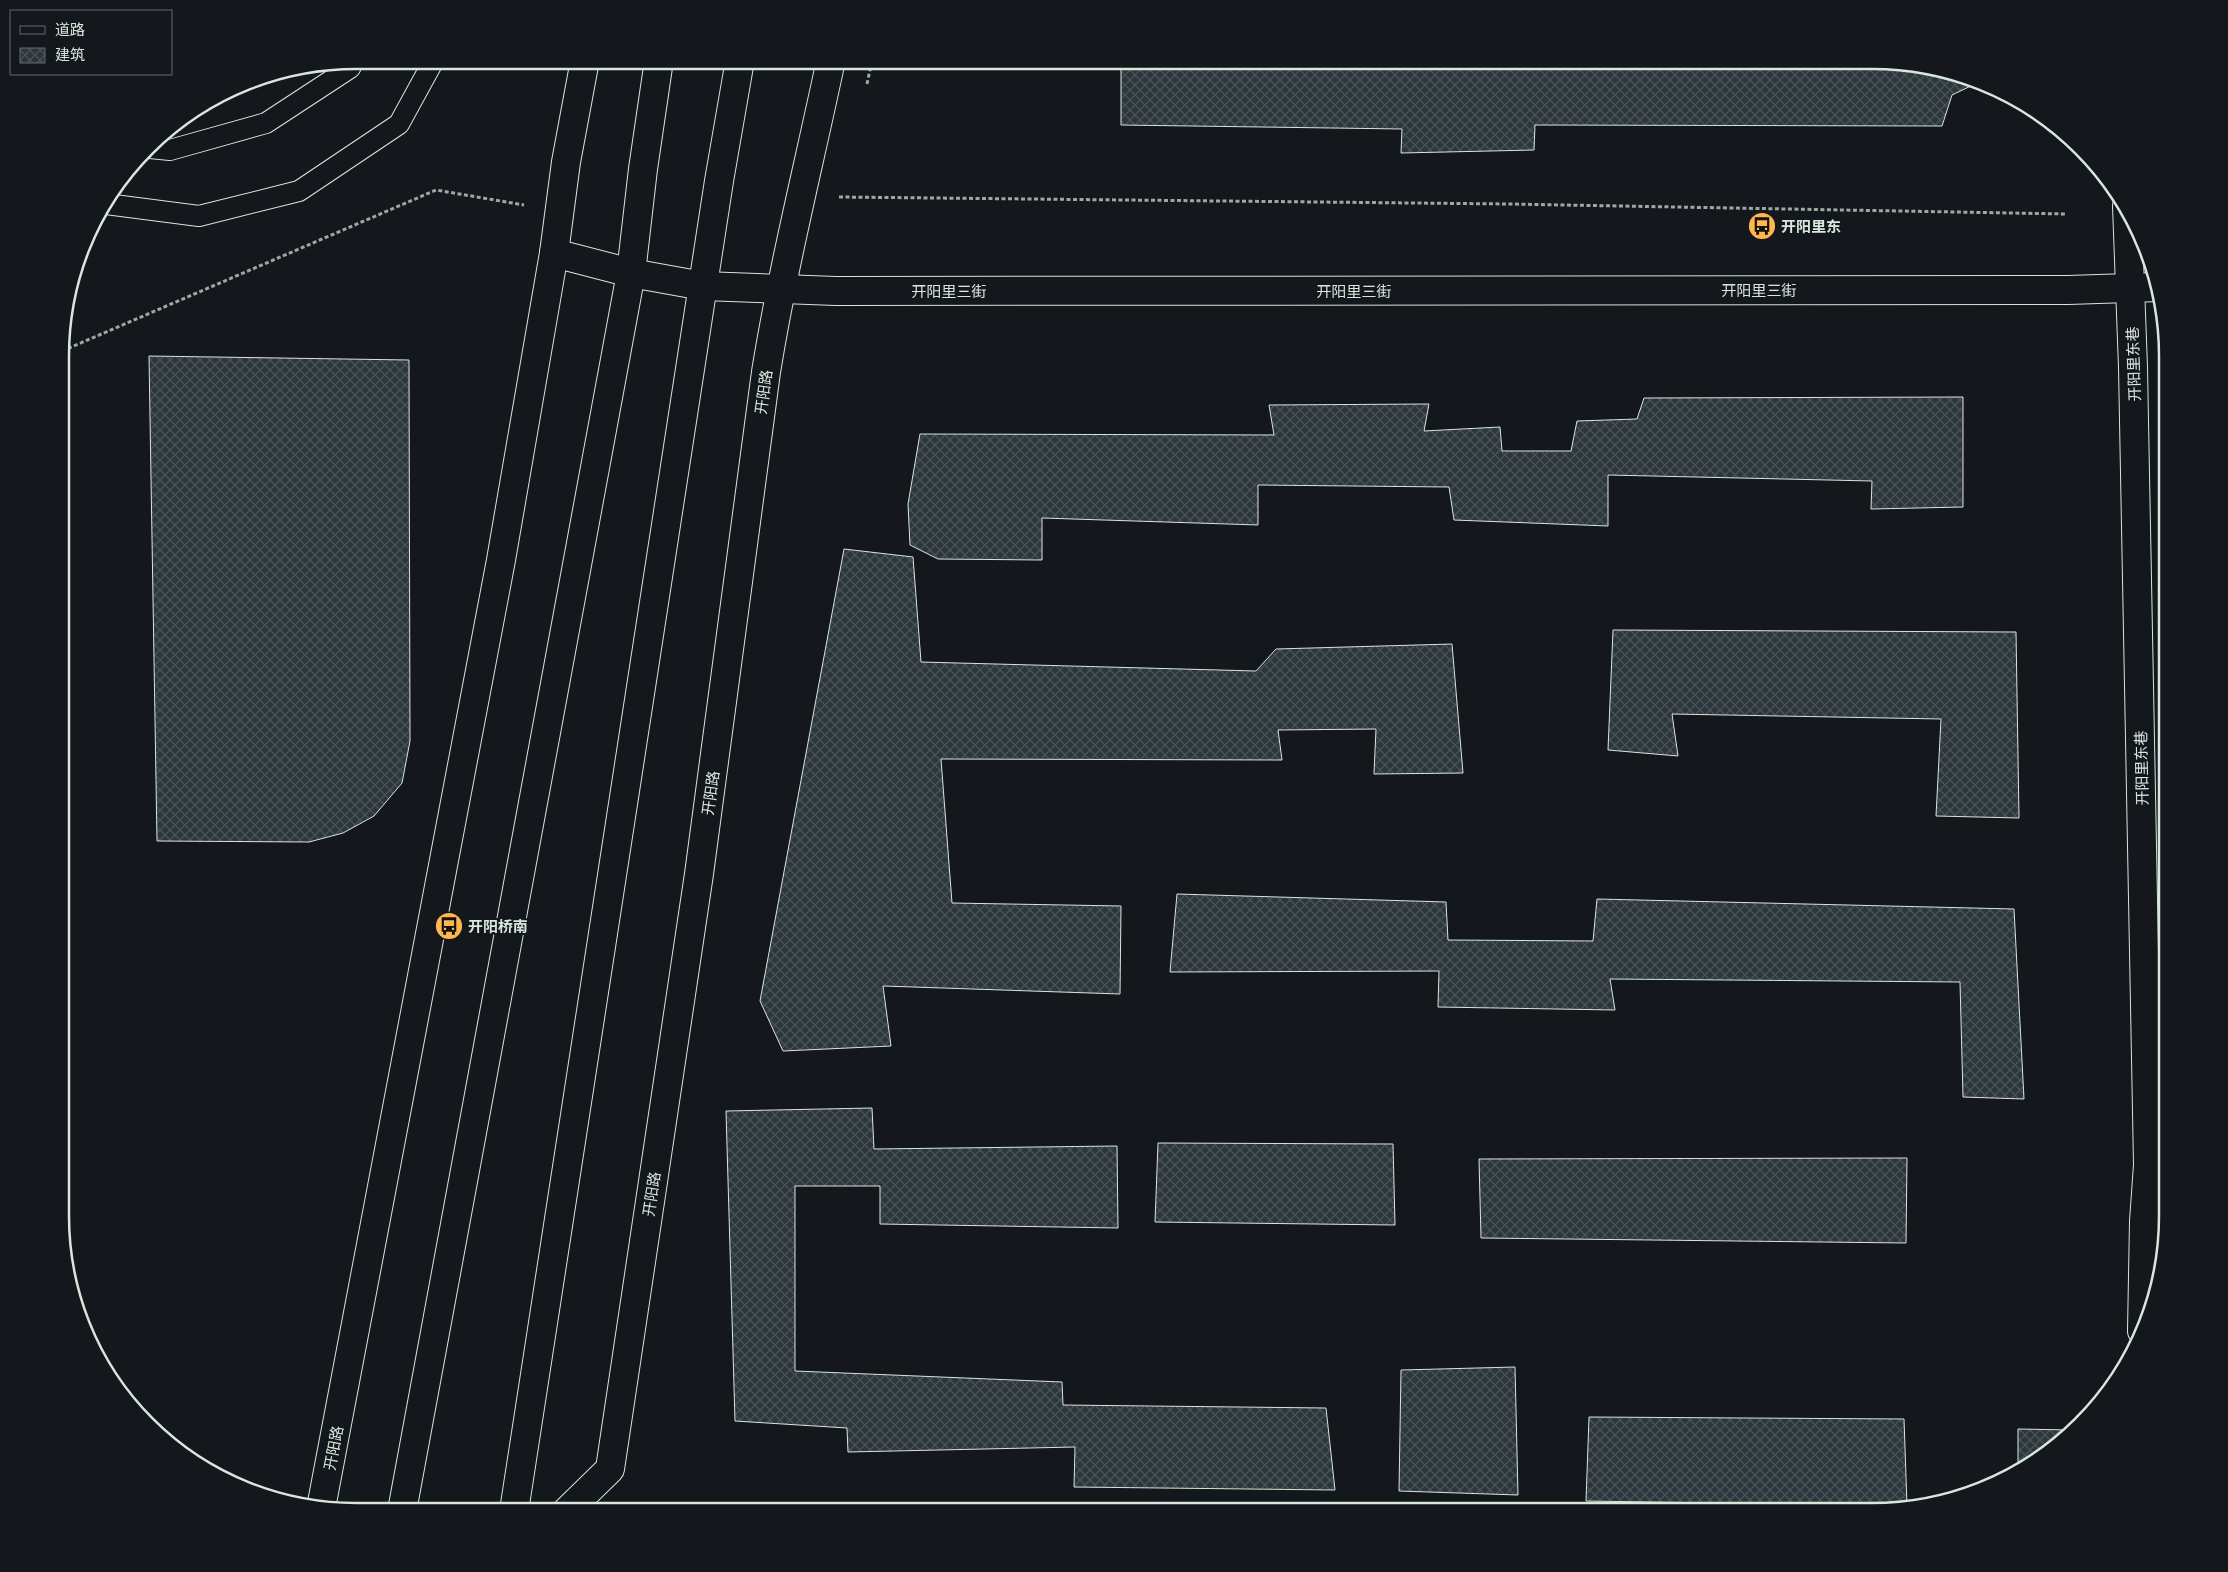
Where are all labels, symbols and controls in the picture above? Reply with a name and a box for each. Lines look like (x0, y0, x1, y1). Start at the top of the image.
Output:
legend (10, 10, 172, 75)
text: 道路 (55, 20, 85, 38)
text: 建筑 (55, 45, 85, 63)
bus stop icon: 开阳里东 (1747, 211, 1777, 241)
place label: 开阳里东 (1781, 217, 1841, 235)
street label: 开阳里三街 (1721, 281, 1797, 299)
street label: 开阳里三街 (911, 282, 987, 300)
street label: 开阳里三街 (1316, 282, 1392, 300)
street label: 开阳里东巷 (2123, 326, 2143, 402)
street label: 开阳路 (751, 368, 775, 416)
street label: 开阳里东巷 (2131, 730, 2151, 806)
street label: 开阳路 (698, 769, 722, 817)
bus stop icon: 开阳桥南 (434, 911, 464, 941)
place label: 开阳桥南 (468, 917, 528, 935)
street label: 开阳路 (639, 1170, 663, 1218)
street label: 开阳路 (320, 1424, 346, 1472)

